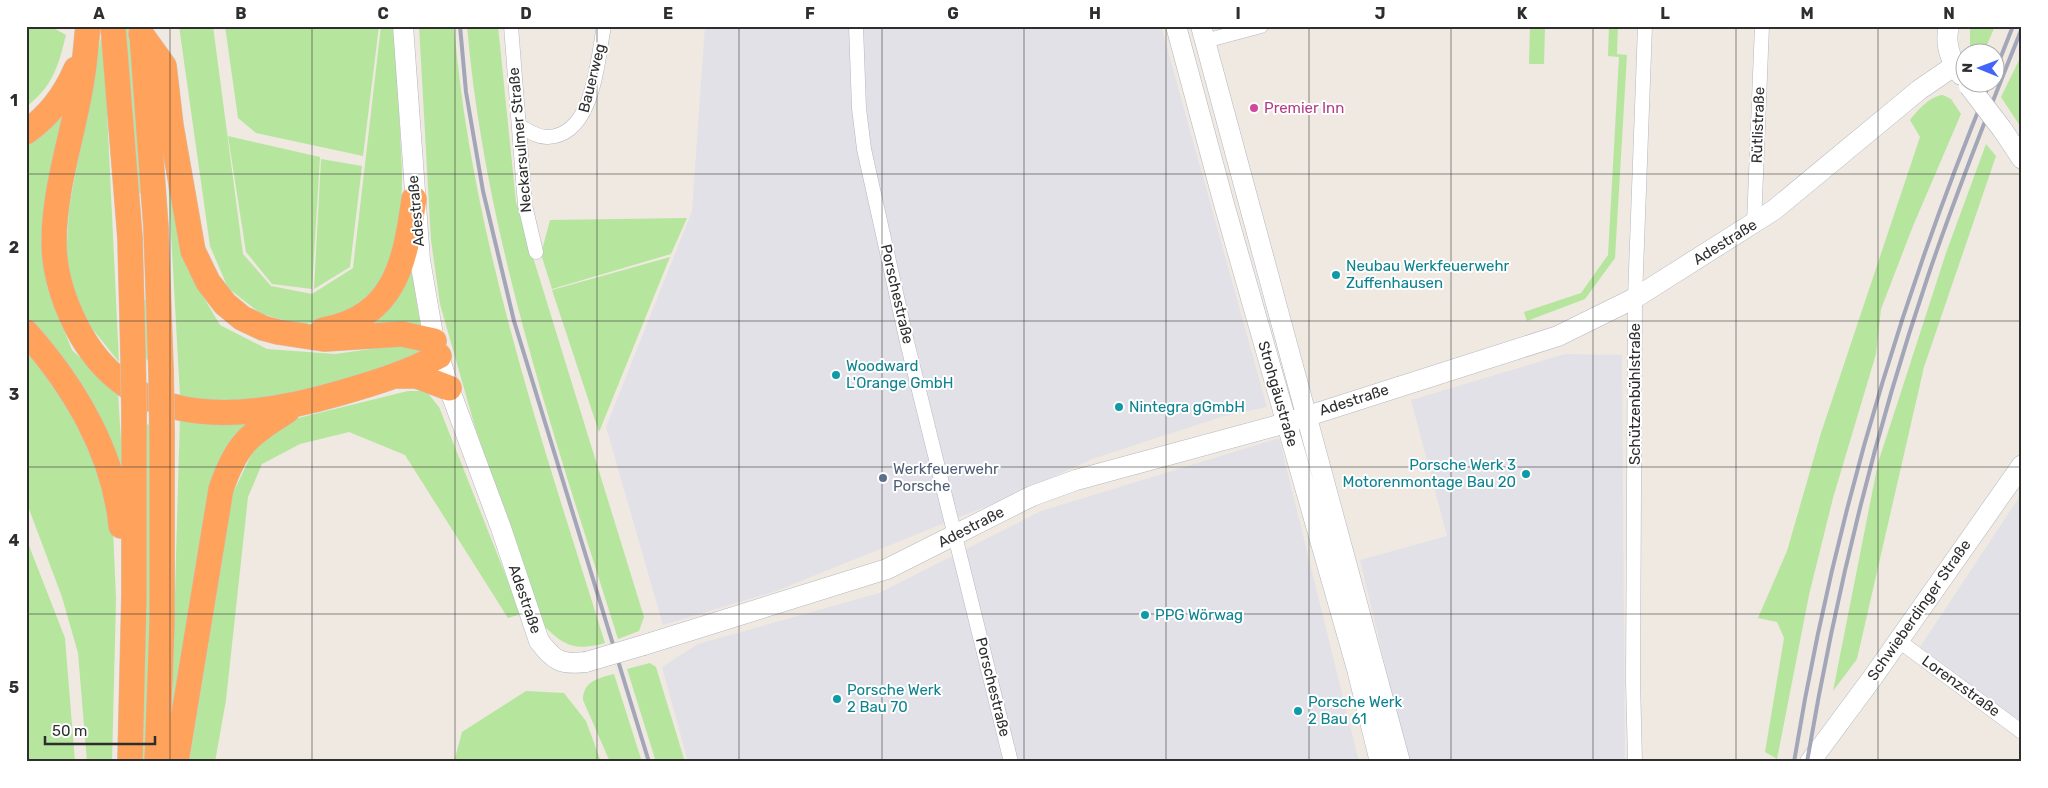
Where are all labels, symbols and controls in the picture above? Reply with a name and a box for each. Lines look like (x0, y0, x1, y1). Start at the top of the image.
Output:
text: A (93, 4, 105, 23)
text: B (235, 4, 247, 23)
text: C (377, 4, 389, 23)
text: D (520, 4, 532, 23)
text: E (663, 4, 673, 23)
text: F (805, 4, 815, 23)
text: G (947, 4, 959, 23)
text: H (1089, 4, 1101, 23)
text: I (1235, 4, 1241, 23)
text: J (1375, 4, 1385, 23)
text: K (1517, 4, 1528, 23)
text: L (1660, 4, 1670, 23)
text: M (1800, 4, 1814, 23)
text: N (1943, 4, 1955, 23)
street label: Bauerweg (575, 42, 609, 114)
north arrow (1956, 42, 2006, 92)
text: N (1959, 63, 1976, 73)
street label: Neckarsulmer Straße (505, 66, 535, 214)
street label: Rütlistraße (1748, 86, 1768, 164)
text: 1 (10, 91, 18, 110)
place label: Premier Inn (1264, 99, 1344, 117)
marker: Premier Inn (1248, 102, 1260, 114)
street label: Adestraße (404, 174, 428, 248)
street label: Adestraße (1690, 215, 1760, 269)
text: 2 (9, 238, 19, 257)
street label: Porschestraße (877, 242, 917, 346)
place label: Neubau Werkfeuerwehr Zuffenhausen (1346, 257, 1510, 292)
marker: Neubau Werkfeuerwehr Zuffenhausen (1330, 269, 1342, 281)
street label: Schützenbühlstraße (1626, 323, 1644, 465)
street label: Strohgäustraße (1254, 339, 1302, 449)
place label: Woodward L'Orange GmbH (846, 357, 953, 392)
marker: Woodward L'Orange GmbH (830, 369, 842, 381)
street label: Adestraße (1317, 380, 1391, 420)
text: 3 (9, 385, 19, 404)
place label: Nintegra gGmbH (1129, 398, 1245, 416)
marker: Nintegra gGmbH (1113, 401, 1125, 413)
place label: Porsche Werk 3 Motorenmontage Bau 20 (1343, 456, 1516, 491)
place label: Werkfeuerwehr Porsche (893, 460, 999, 495)
marker: Porsche Werk 3 Motorenmontage Bau 20 (1520, 468, 1532, 480)
marker: Werkfeuerwehr Porsche (877, 472, 889, 484)
street label: Adestraße (935, 503, 1007, 551)
text: 4 (9, 531, 20, 550)
street label: Schwieberdinger Straße (1863, 536, 1975, 684)
street label: Adestraße (505, 562, 545, 636)
place label: PPG Wörwag (1155, 606, 1243, 624)
marker: PPG Wörwag (1139, 609, 1151, 621)
street label: Porschestraße (972, 635, 1014, 739)
street label: Lorenzstraße (1918, 652, 2004, 720)
text: 5 (9, 678, 19, 697)
place label: Porsche Werk 2 Bau 70 (847, 681, 942, 716)
marker: Porsche Werk 2 Bau 70 (831, 693, 843, 705)
place label: Porsche Werk 2 Bau 61 (1308, 693, 1403, 728)
marker: Porsche Werk 2 Bau 61 (1292, 705, 1304, 717)
scale bar (45, 713, 155, 745)
text: 50 m (52, 722, 87, 740)

